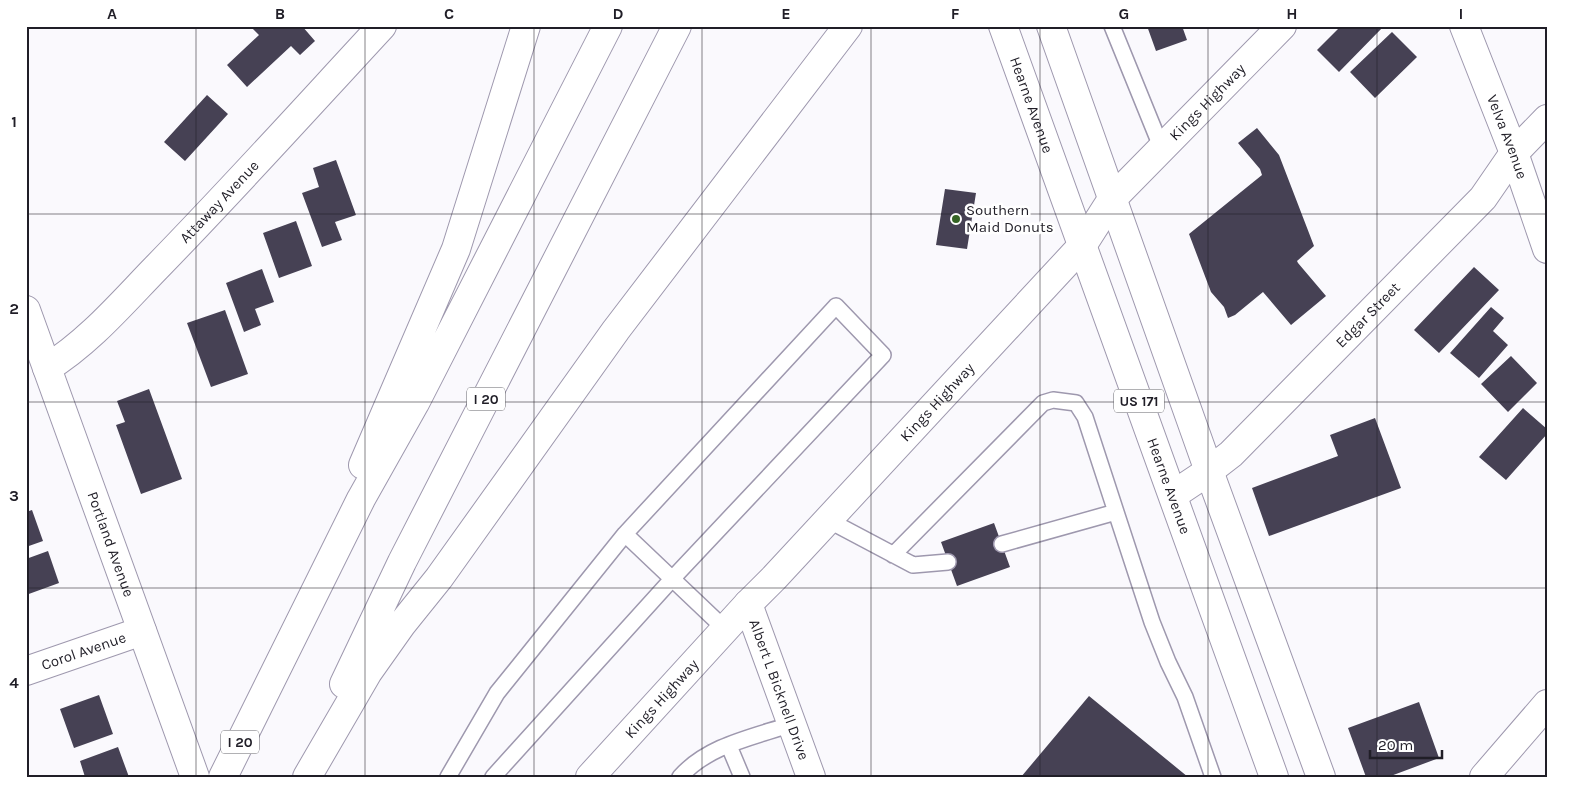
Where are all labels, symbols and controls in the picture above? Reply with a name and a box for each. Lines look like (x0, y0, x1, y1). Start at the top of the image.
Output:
text: A (107, 4, 117, 23)
text: B (275, 4, 285, 23)
text: C (444, 4, 454, 23)
text: D (613, 4, 624, 23)
text: E (781, 4, 791, 23)
text: F (951, 4, 960, 23)
text: G (1119, 4, 1129, 23)
text: H (1286, 4, 1298, 23)
text: I (1459, 4, 1463, 23)
street label: Hearne Avenue (1006, 54, 1057, 156)
street label: Kings Highway (1166, 60, 1249, 144)
street label: Velva Avenue (1483, 92, 1531, 181)
text: 1 (11, 112, 17, 131)
street label: Attaway Avenue (176, 156, 263, 247)
place label: Southern Maid Donuts (966, 201, 1054, 236)
marker: Southern Maid Donuts (950, 213, 962, 225)
street label: Edgar Street (1332, 278, 1404, 351)
text: 2 (9, 299, 19, 318)
street label: Kings Highway (896, 359, 978, 445)
road number: I 20 (467, 388, 505, 410)
road number: US 171 (1114, 390, 1164, 412)
street label: Hearne Avenue (1143, 435, 1195, 537)
text: 3 (9, 486, 19, 505)
street label: Portland Avenue (83, 489, 138, 599)
street label: Albert L Bicknell Drive (745, 617, 813, 762)
street label: Corol Avenue (39, 628, 128, 674)
street label: Kings Highway (621, 655, 702, 742)
text: 4 (9, 673, 19, 692)
scale bar (1370, 728, 1443, 760)
road number: I 20 (221, 730, 259, 754)
text: 20 m (1378, 736, 1413, 754)

